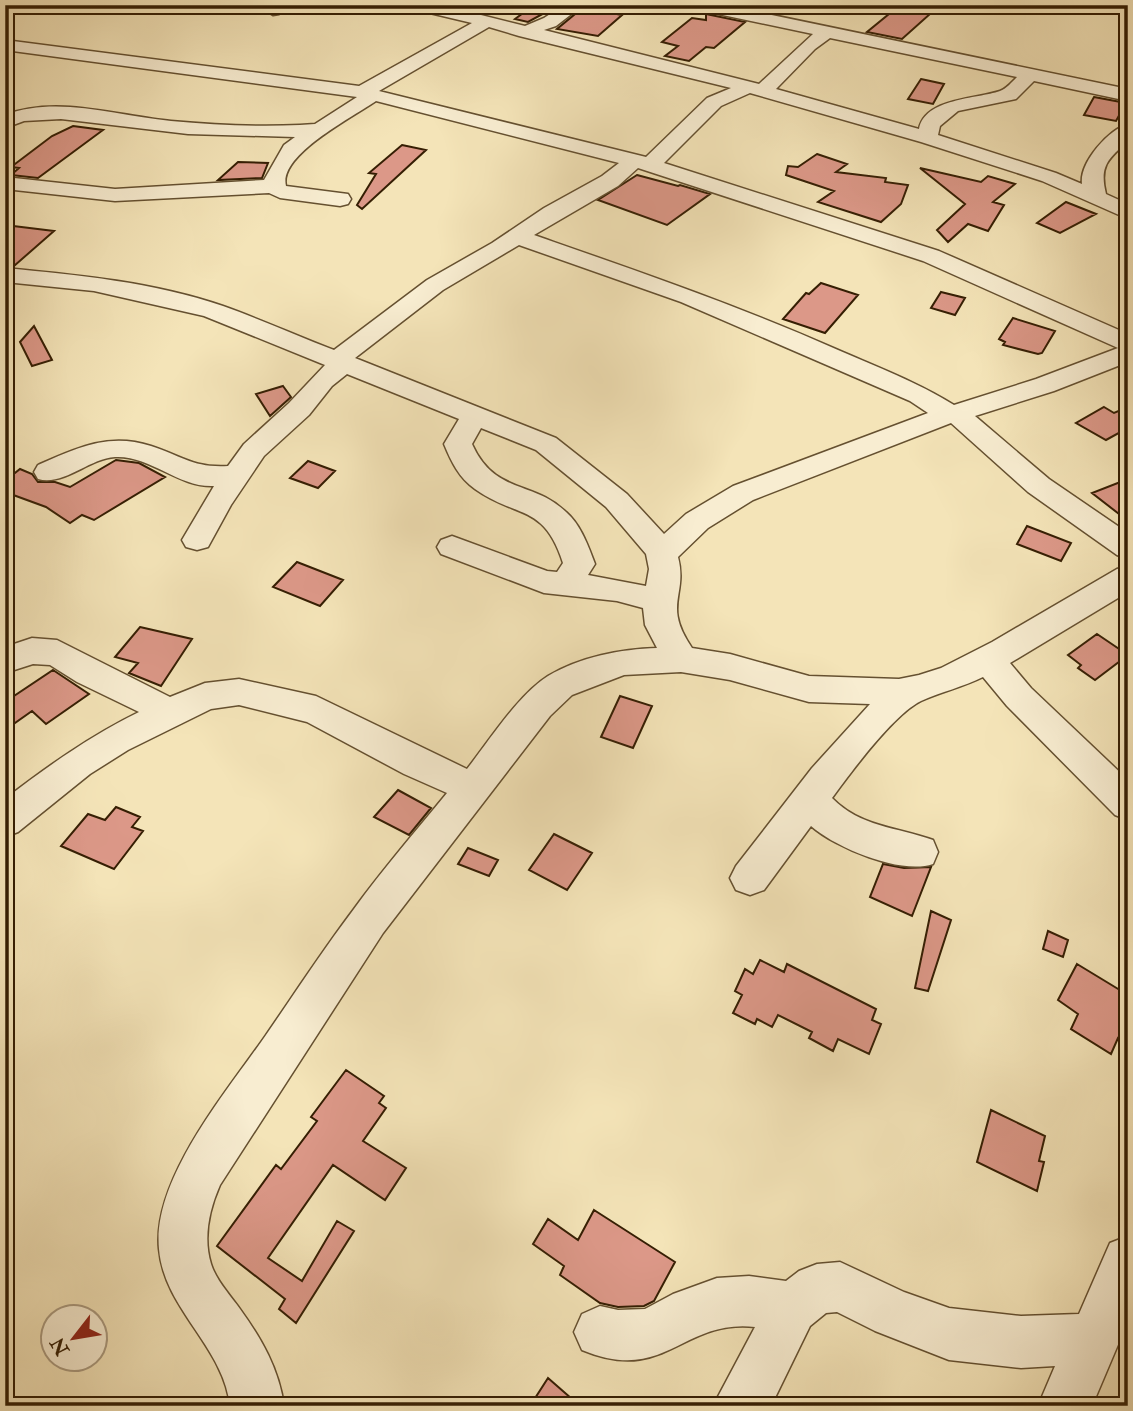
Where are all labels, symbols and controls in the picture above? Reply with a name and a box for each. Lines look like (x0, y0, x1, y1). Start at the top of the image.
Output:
north arrow (38, 1302, 108, 1372)
text: N (45, 1332, 75, 1361)

